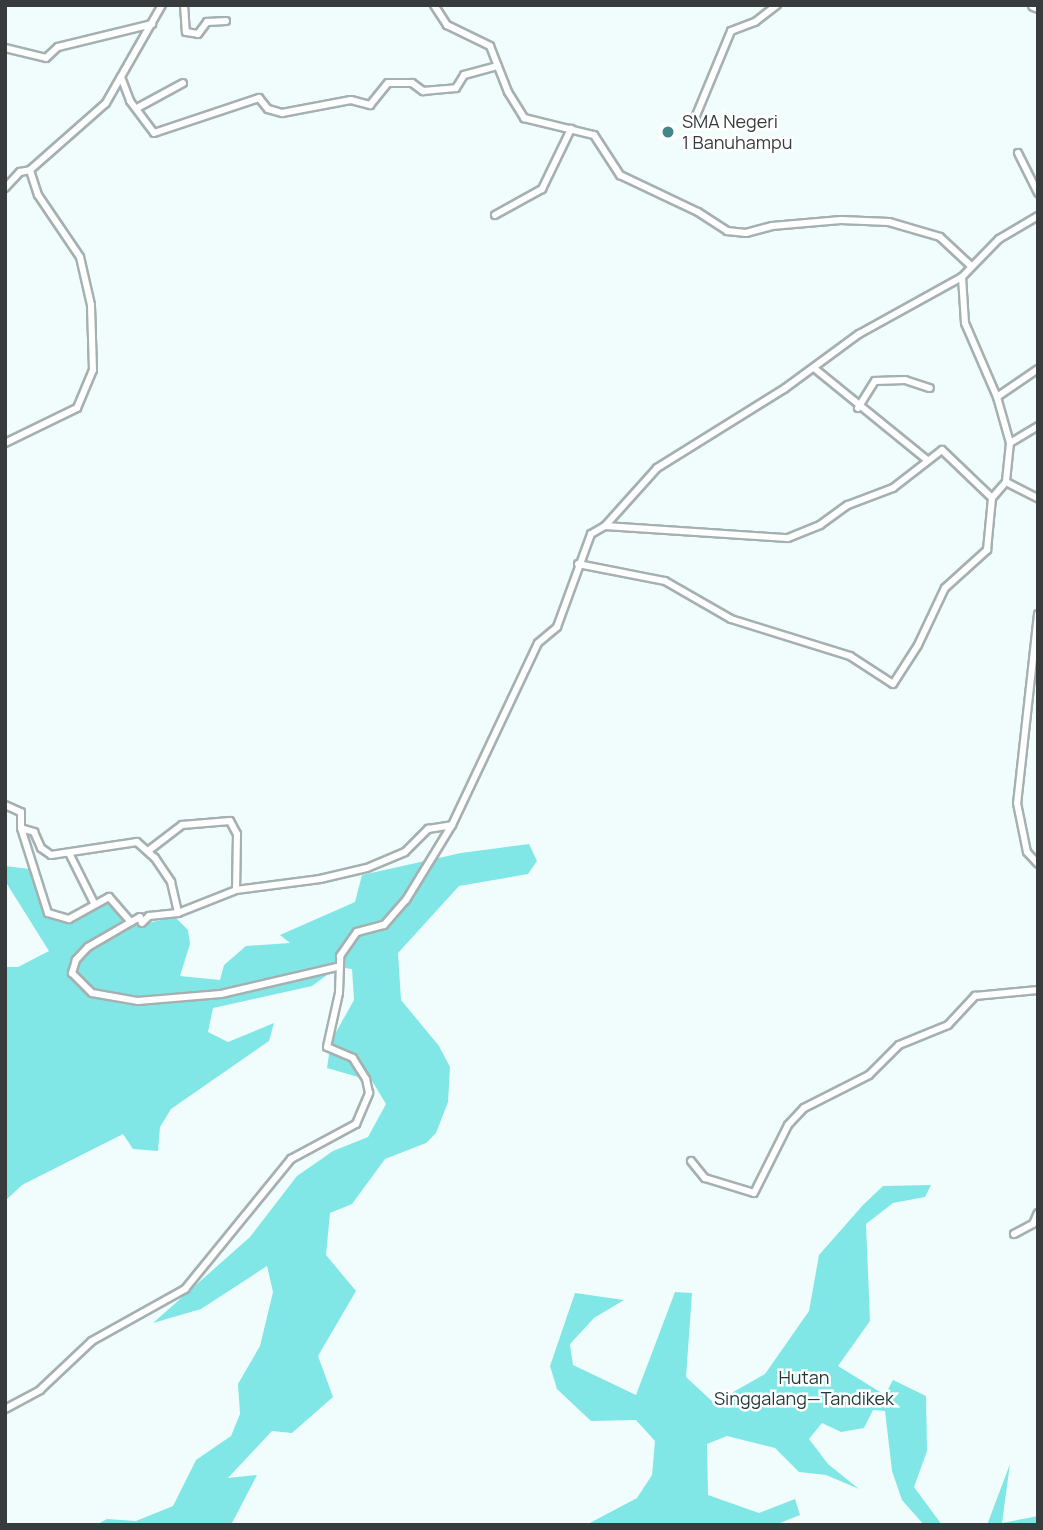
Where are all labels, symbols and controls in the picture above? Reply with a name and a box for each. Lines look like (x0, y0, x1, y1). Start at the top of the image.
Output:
place label: SMA Negeri 1 Banuhampu (682, 111, 792, 154)
marker: SMA Negeri 1 Banuhampu (660, 124, 676, 140)
park label: Hutan Singgalang—Tandikek (714, 1367, 894, 1410)

